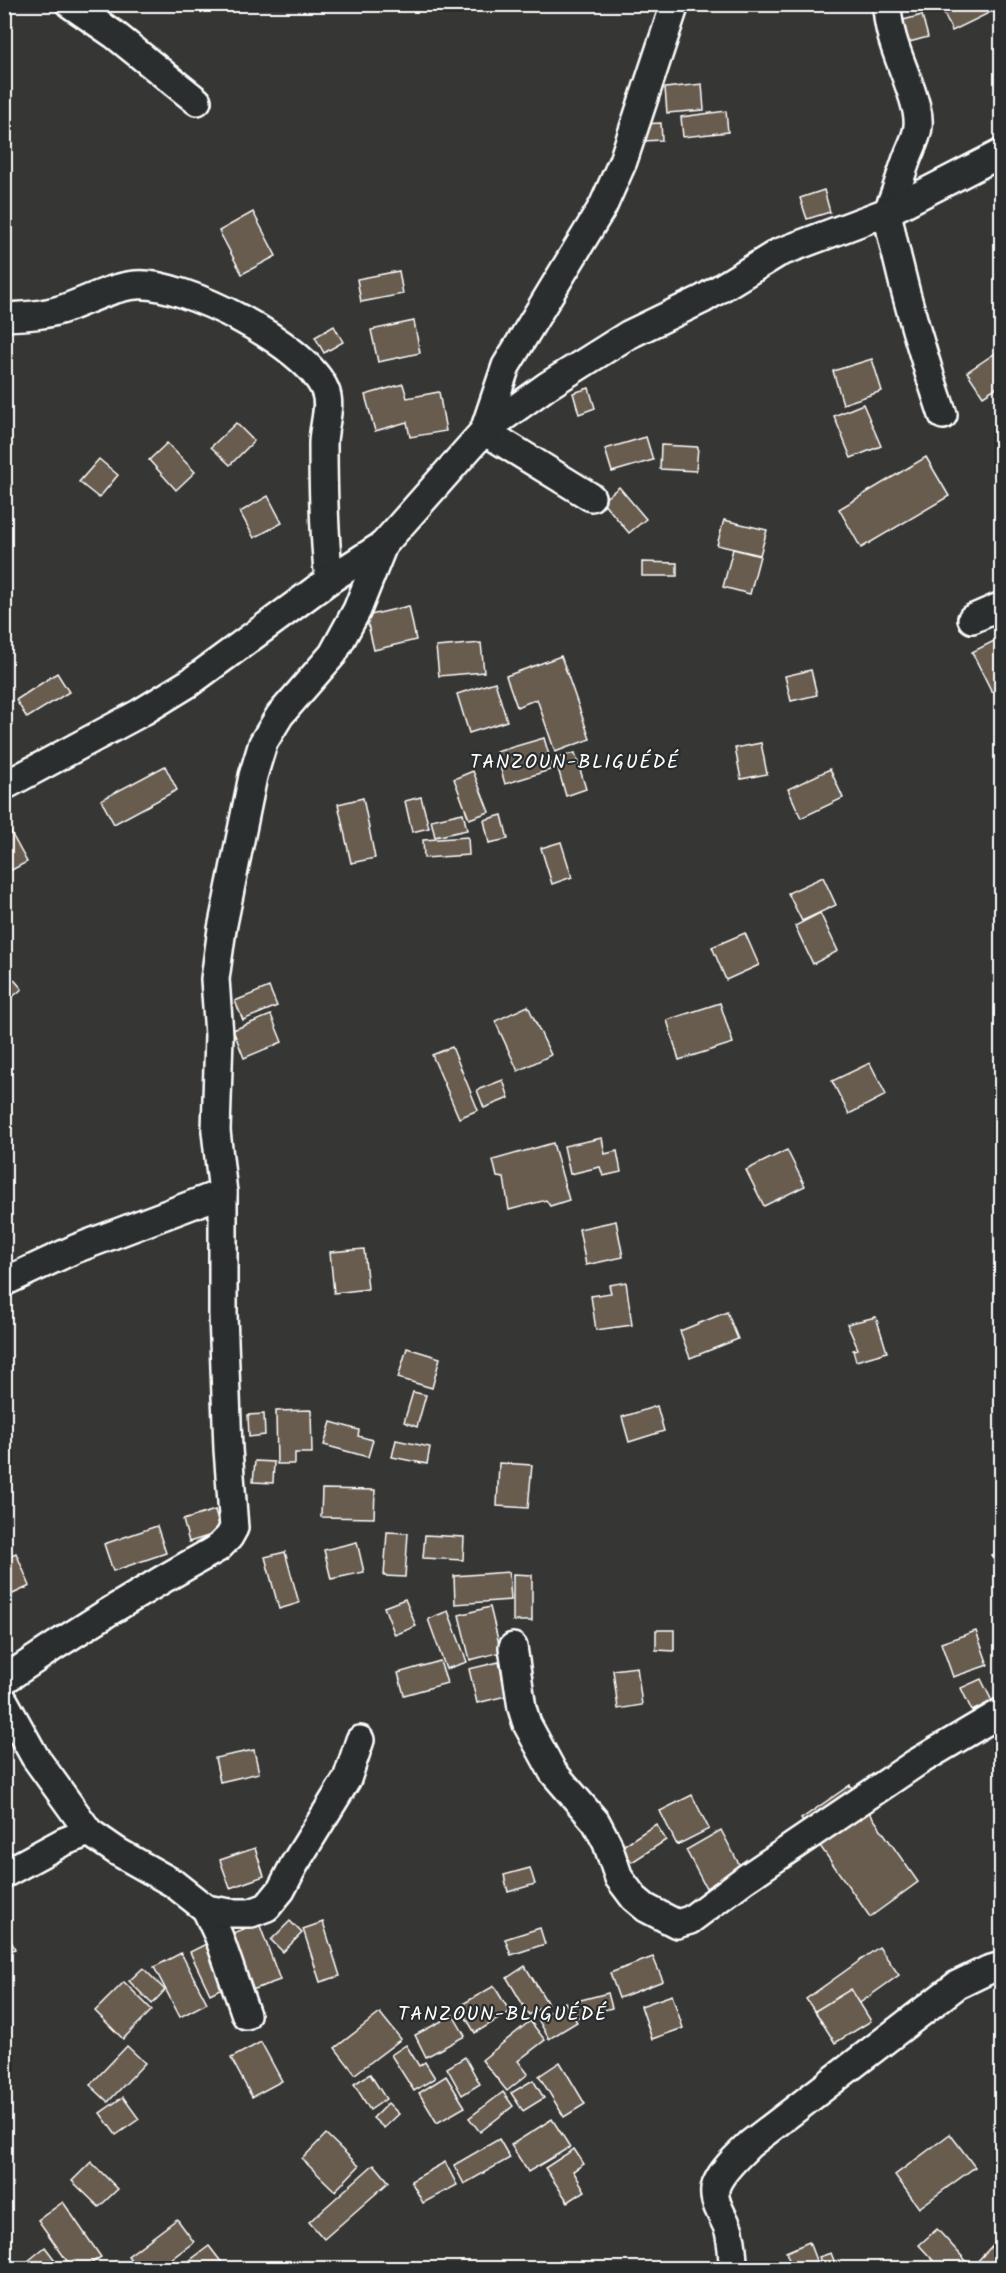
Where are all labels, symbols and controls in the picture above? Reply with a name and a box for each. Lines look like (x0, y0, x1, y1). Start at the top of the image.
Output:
district label: TANZOUN-BLIGUÉDÉ (470, 747, 680, 779)
district label: TANZOUN-BLIGUÉDÉ (398, 1999, 608, 2031)

